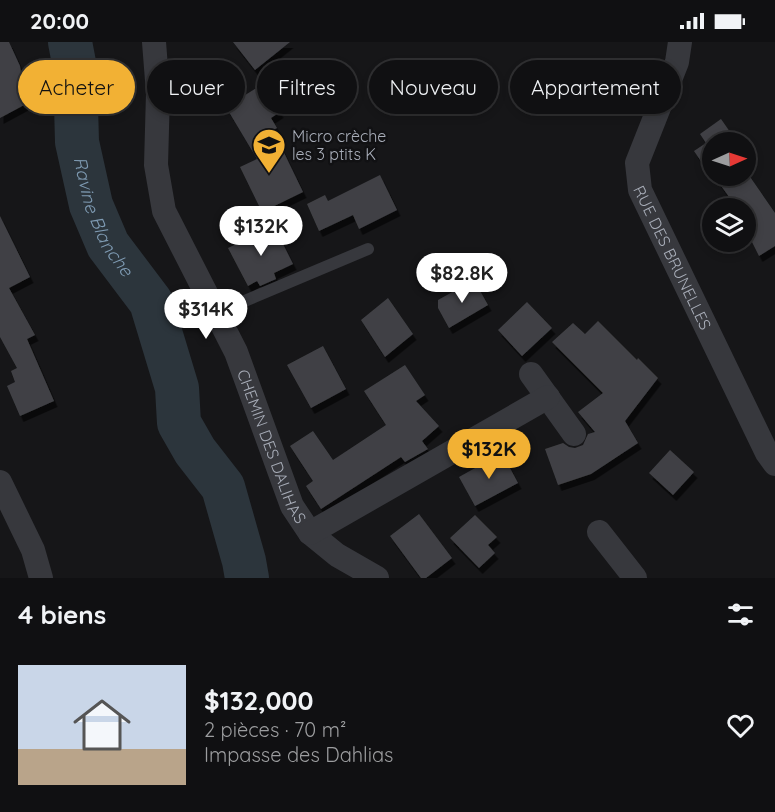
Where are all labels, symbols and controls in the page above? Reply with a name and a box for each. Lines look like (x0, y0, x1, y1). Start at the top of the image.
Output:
text: 20:00 (30, 7, 89, 35)
chip: Acheter (18, 60, 135, 114)
chip: Louer (147, 60, 245, 114)
chip: Filtres (257, 60, 357, 114)
chip: Nouveau (369, 60, 498, 114)
chip: Appartement (510, 60, 681, 114)
place label: Micro crèche les 3 ptits K (292, 126, 386, 164)
school or university icon: Micro crèche les 3 ptits K (251, 127, 287, 174)
north arrow (702, 132, 756, 186)
map controls (702, 132, 756, 252)
water label: Ravine Blanche (69, 154, 139, 281)
street label: RUE DES BRUNELLES (629, 182, 716, 333)
button: layers (702, 198, 756, 252)
pin: $132K (219, 206, 303, 257)
text: $132K (234, 213, 288, 238)
pin: $82.8K (413, 253, 511, 304)
text: $82.8K (430, 260, 494, 285)
pin: $314K (164, 289, 248, 340)
text: $314K (178, 296, 234, 321)
street label: CHEMIN DES DALIHAS (233, 366, 311, 527)
pin: $132K (447, 429, 531, 480)
text: $132K (462, 436, 516, 461)
text: 4 biens (18, 598, 106, 631)
icon: filters (724, 598, 757, 631)
text: $132,000 (204, 684, 313, 717)
icon: home (66, 689, 138, 761)
icon: heart (724, 709, 757, 742)
text: 2 pièces · 70 m² (204, 717, 346, 742)
text: Impasse des Dahlias (204, 742, 394, 767)

